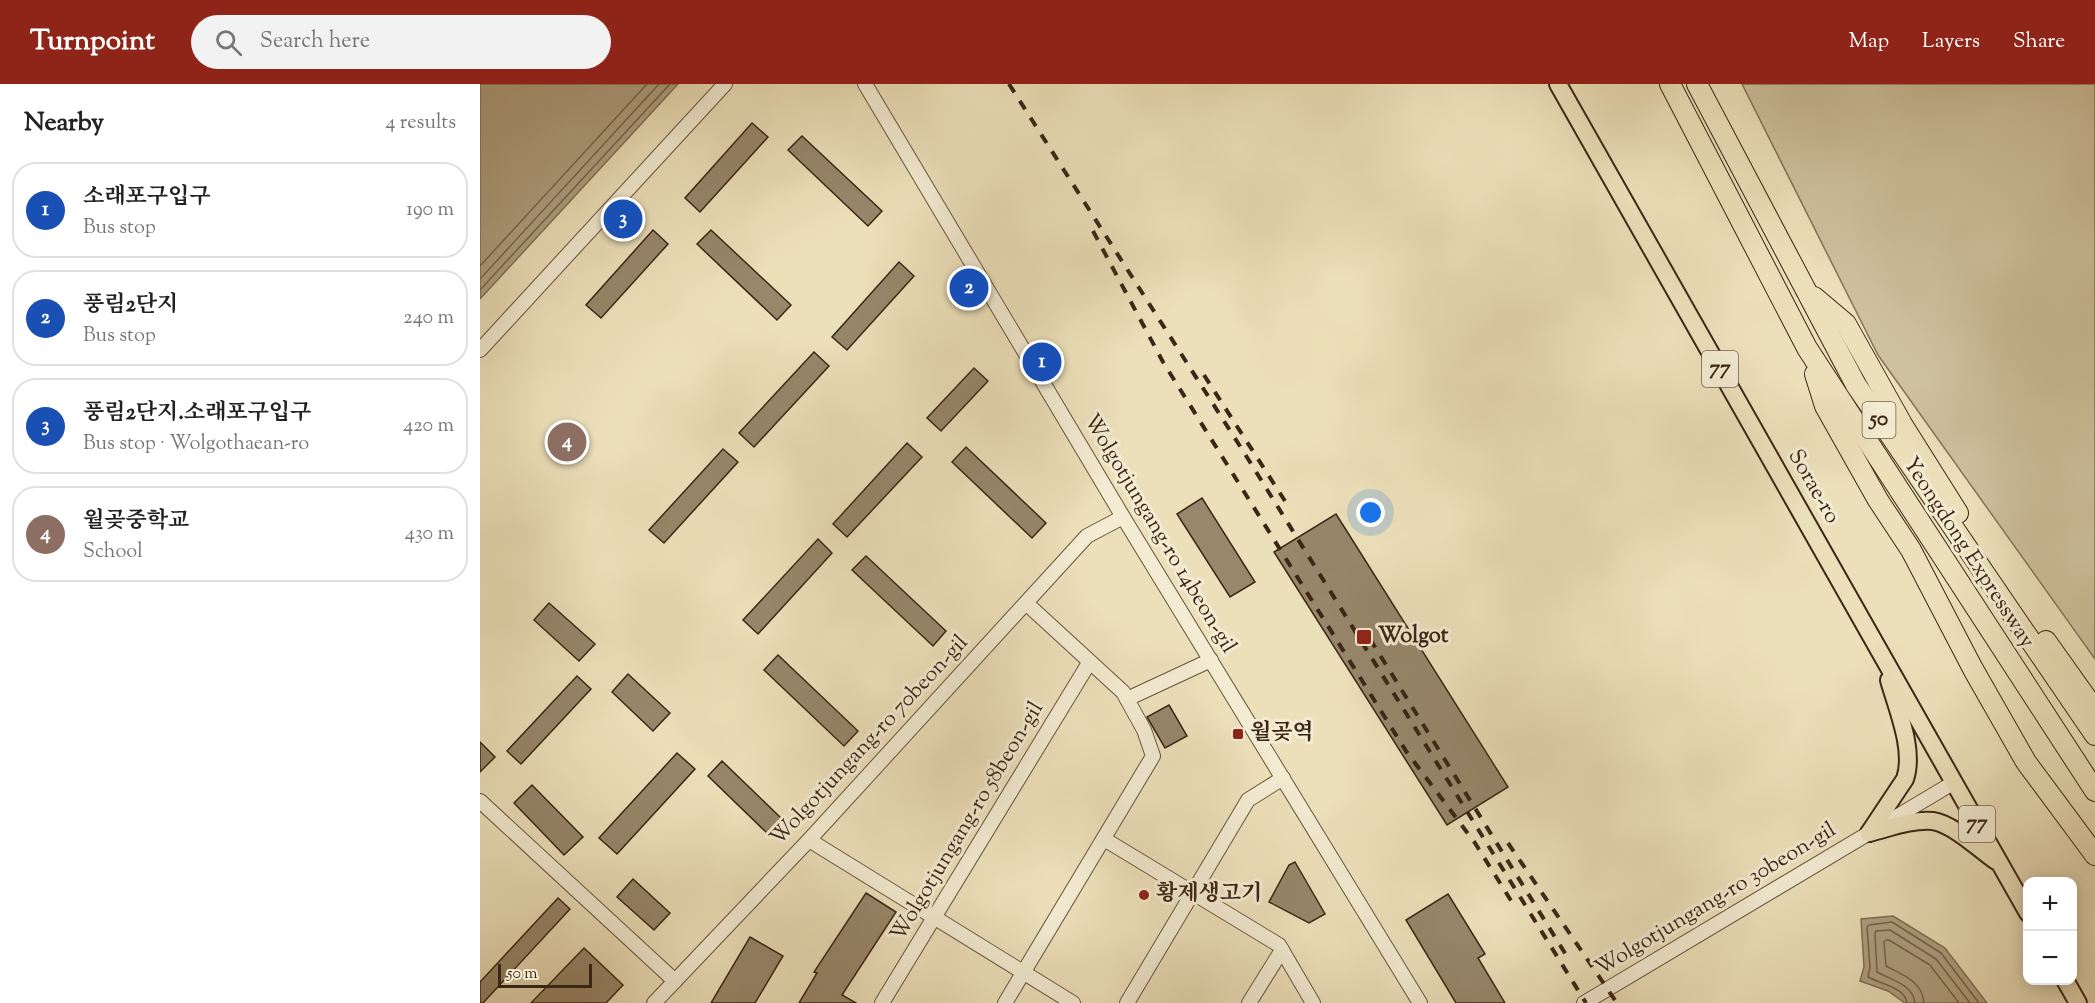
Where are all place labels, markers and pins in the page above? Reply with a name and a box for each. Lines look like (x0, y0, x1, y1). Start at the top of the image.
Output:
pin: 3 (604, 196, 642, 242)
pin: 2 (950, 266, 988, 310)
pin: 1 (1022, 340, 1062, 384)
pin: 4 (548, 420, 586, 464)
place label: Wolgot (1378, 621, 1449, 653)
marker: Wolgot (1355, 628, 1373, 646)
place label: 월곶역 (1250, 718, 1314, 750)
marker: 월곶역 (1231, 727, 1245, 741)
place label: 황제생고기 (1156, 879, 1262, 911)
marker: 황제생고기 (1137, 888, 1151, 902)

